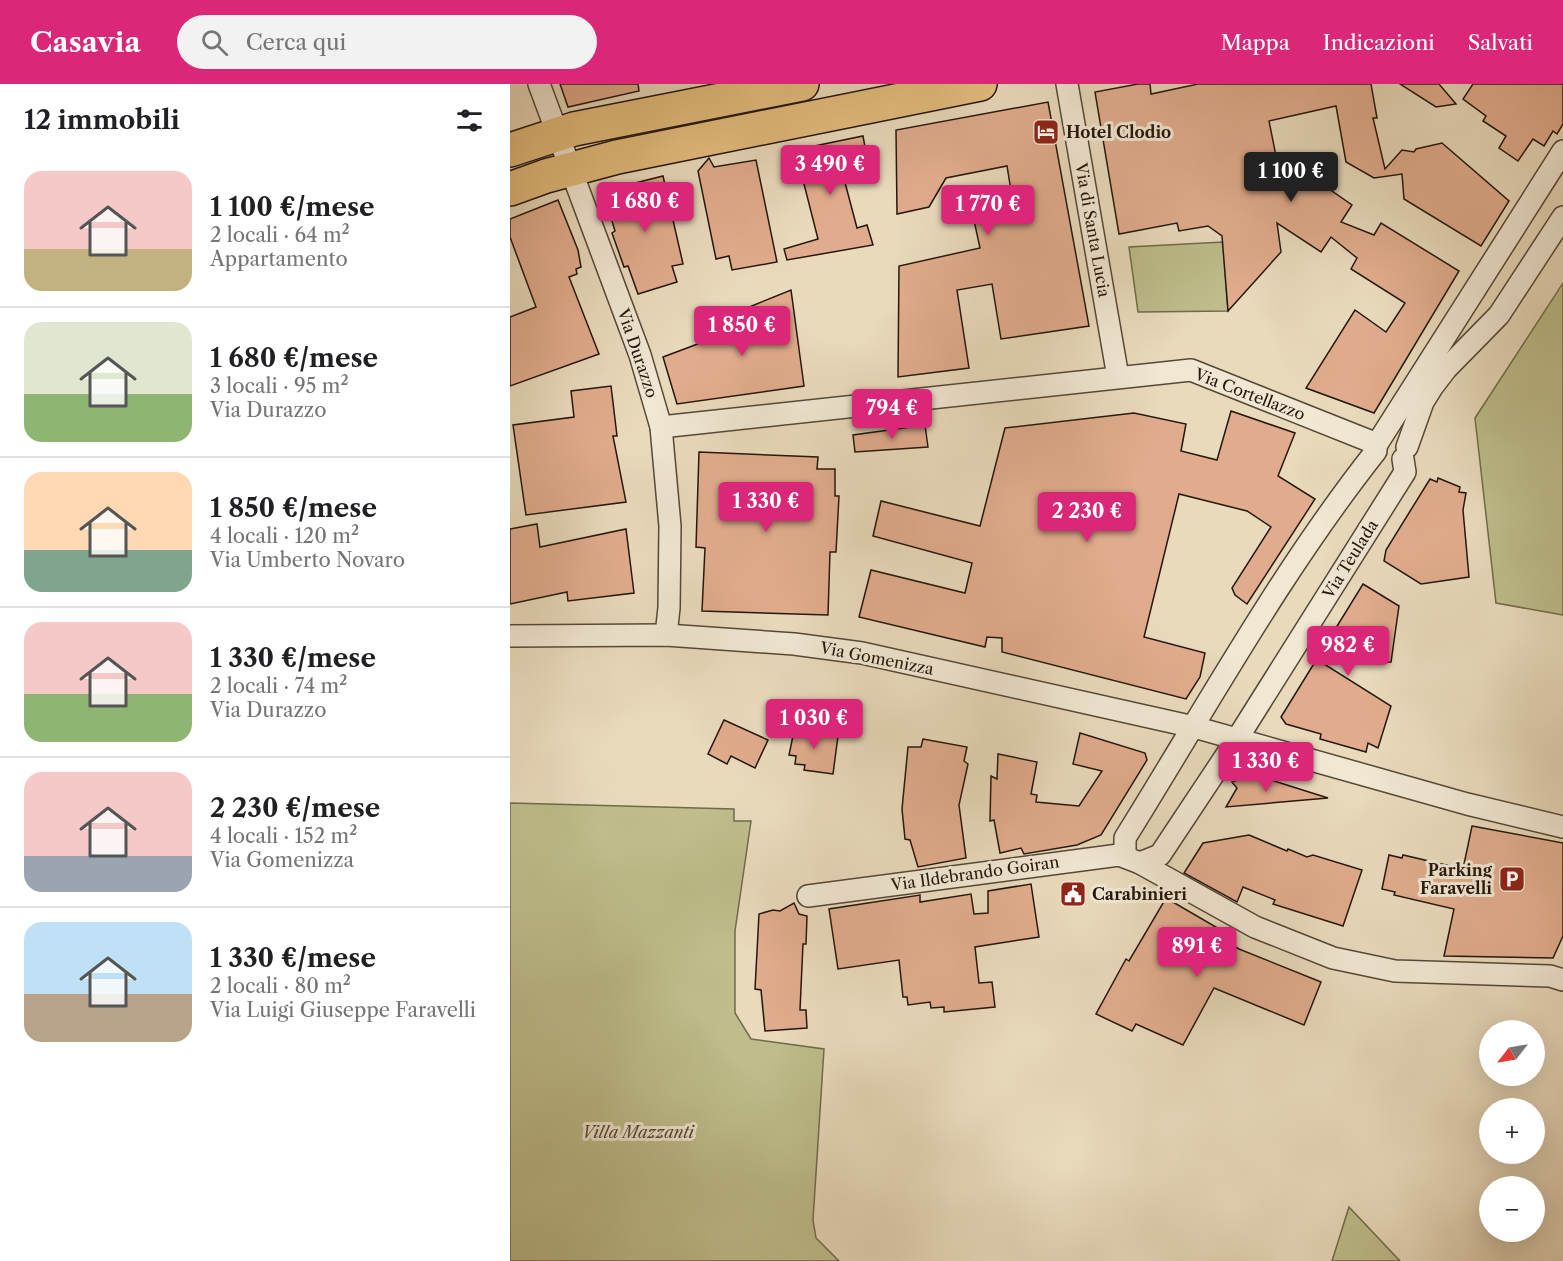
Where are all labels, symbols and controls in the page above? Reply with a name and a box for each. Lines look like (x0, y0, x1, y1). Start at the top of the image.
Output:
search box (177, 15, 597, 69)
text: Casavia (30, 25, 141, 59)
icon: search (198, 26, 231, 59)
text: Cerca qui (246, 29, 346, 56)
text: Mappa (1221, 30, 1290, 55)
text: Indicazioni (1323, 30, 1435, 55)
text: Salvati (1468, 30, 1533, 55)
text: 12 immobili (24, 104, 180, 136)
icon: filters (453, 104, 486, 137)
hotel icon: Hotel Clodio (1031, 117, 1061, 147)
place label: Hotel Clodio (1066, 122, 1171, 142)
pin: 3 490 € (775, 145, 885, 196)
text: 3 490 € (795, 152, 865, 176)
pin: 1 100 € (1236, 152, 1346, 203)
text: 1 100 € (1258, 159, 1324, 183)
street label: Via di Santa Lucia (1071, 160, 1115, 299)
pin: 1 680 € (590, 182, 700, 233)
pin: 1 770 € (933, 185, 1043, 236)
text: 1 680 € (611, 189, 679, 213)
text: 1 100 €/mese (210, 191, 375, 223)
text: 1 770 € (955, 192, 1021, 216)
icon: home (72, 195, 144, 267)
text: 2 locali · 64 m² (210, 223, 350, 247)
text: Appartamento (210, 247, 348, 271)
street label: Via Durazzo (613, 305, 663, 400)
pin: 1 850 € (687, 306, 797, 357)
text: 1 850 € (708, 313, 776, 337)
text: 1 680 €/mese (210, 342, 378, 374)
icon: home (72, 346, 144, 418)
street label: Via Cortellazzo (1191, 363, 1308, 424)
text: 3 locali · 95 m² (210, 374, 349, 398)
pin: 794 € (850, 389, 934, 440)
text: 794 € (866, 396, 918, 420)
text: Via Durazzo (210, 398, 326, 422)
pin: 1 330 € (711, 482, 821, 533)
text: 1 330 € (732, 489, 800, 513)
text: 1 850 €/mese (210, 492, 377, 524)
pin: 2 230 € (1032, 492, 1142, 543)
icon: home (72, 496, 144, 568)
text: 2 230 € (1052, 499, 1122, 523)
street label: Via Teulada (1317, 515, 1382, 603)
text: 4 locali · 120 m² (210, 524, 359, 548)
text: Via Umberto Novaro (210, 548, 405, 572)
pin: 982 € (1306, 626, 1390, 677)
text: 982 € (1321, 633, 1375, 657)
street label: Via Gomenizza (818, 637, 936, 679)
text: 1 330 €/mese (210, 642, 376, 674)
icon: home (72, 646, 144, 718)
text: 2 locali · 74 m² (210, 674, 347, 698)
text: Via Durazzo (210, 698, 326, 722)
pin: 1 030 € (759, 699, 869, 750)
text: 1 030 € (780, 706, 848, 730)
pin: 1 330 € (1211, 742, 1321, 793)
text: 1 330 € (1232, 749, 1300, 773)
text: 2 230 €/mese (210, 792, 380, 824)
icon: home (72, 796, 144, 868)
text: 4 locali · 152 m² (210, 824, 357, 848)
text: Via Gomenizza (210, 848, 354, 872)
street label: Via Ildebrando Goiran (889, 851, 1060, 895)
place label: Parking Faravelli (1420, 860, 1493, 898)
parking icon: Parking Faravelli (1497, 864, 1527, 894)
public building icon: Carabinieri (1058, 879, 1088, 909)
place label: Carabinieri (1092, 884, 1187, 904)
pin: 891 € (1155, 927, 1239, 978)
text: 891 € (1172, 934, 1222, 958)
text: 1 330 €/mese (210, 942, 376, 974)
icon: home (72, 946, 144, 1018)
text: 2 locali · 80 m² (210, 974, 351, 998)
text: Via Luigi Giuseppe Faravelli (210, 998, 476, 1022)
north arrow (1479, 1020, 1545, 1086)
map controls (1479, 1020, 1545, 1242)
button: + (1479, 1098, 1545, 1164)
park label: Villa Mazzanti (582, 1122, 695, 1142)
button: − (1479, 1176, 1545, 1242)

